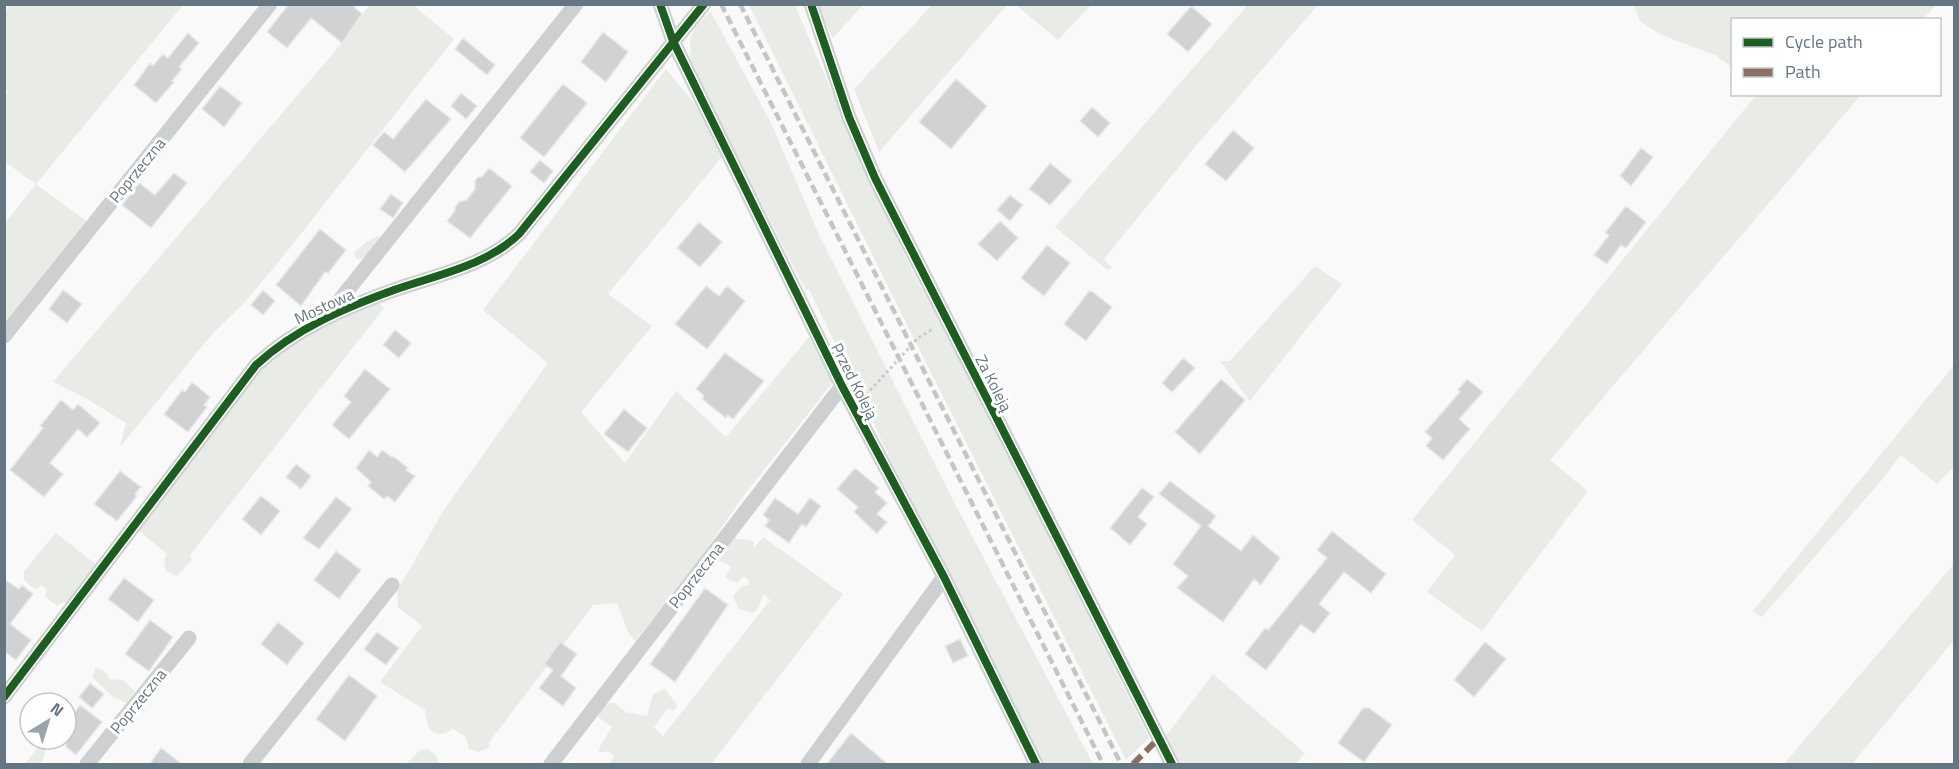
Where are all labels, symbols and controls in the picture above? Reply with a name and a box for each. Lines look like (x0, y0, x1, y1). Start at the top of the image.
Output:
legend (1731, 18, 1941, 96)
text: Cycle path (1785, 28, 1863, 55)
text: Path (1785, 58, 1821, 85)
street label: Poprzeczna (103, 132, 171, 208)
street label: Mostowa (290, 282, 358, 330)
street label: Przed Koleją (825, 339, 885, 423)
street label: Za Koleją (970, 351, 1018, 415)
street label: Poprzeczna (663, 537, 729, 613)
street label: Poprzeczna (104, 663, 172, 739)
north arrow (18, 691, 78, 751)
text: N (45, 696, 69, 722)

